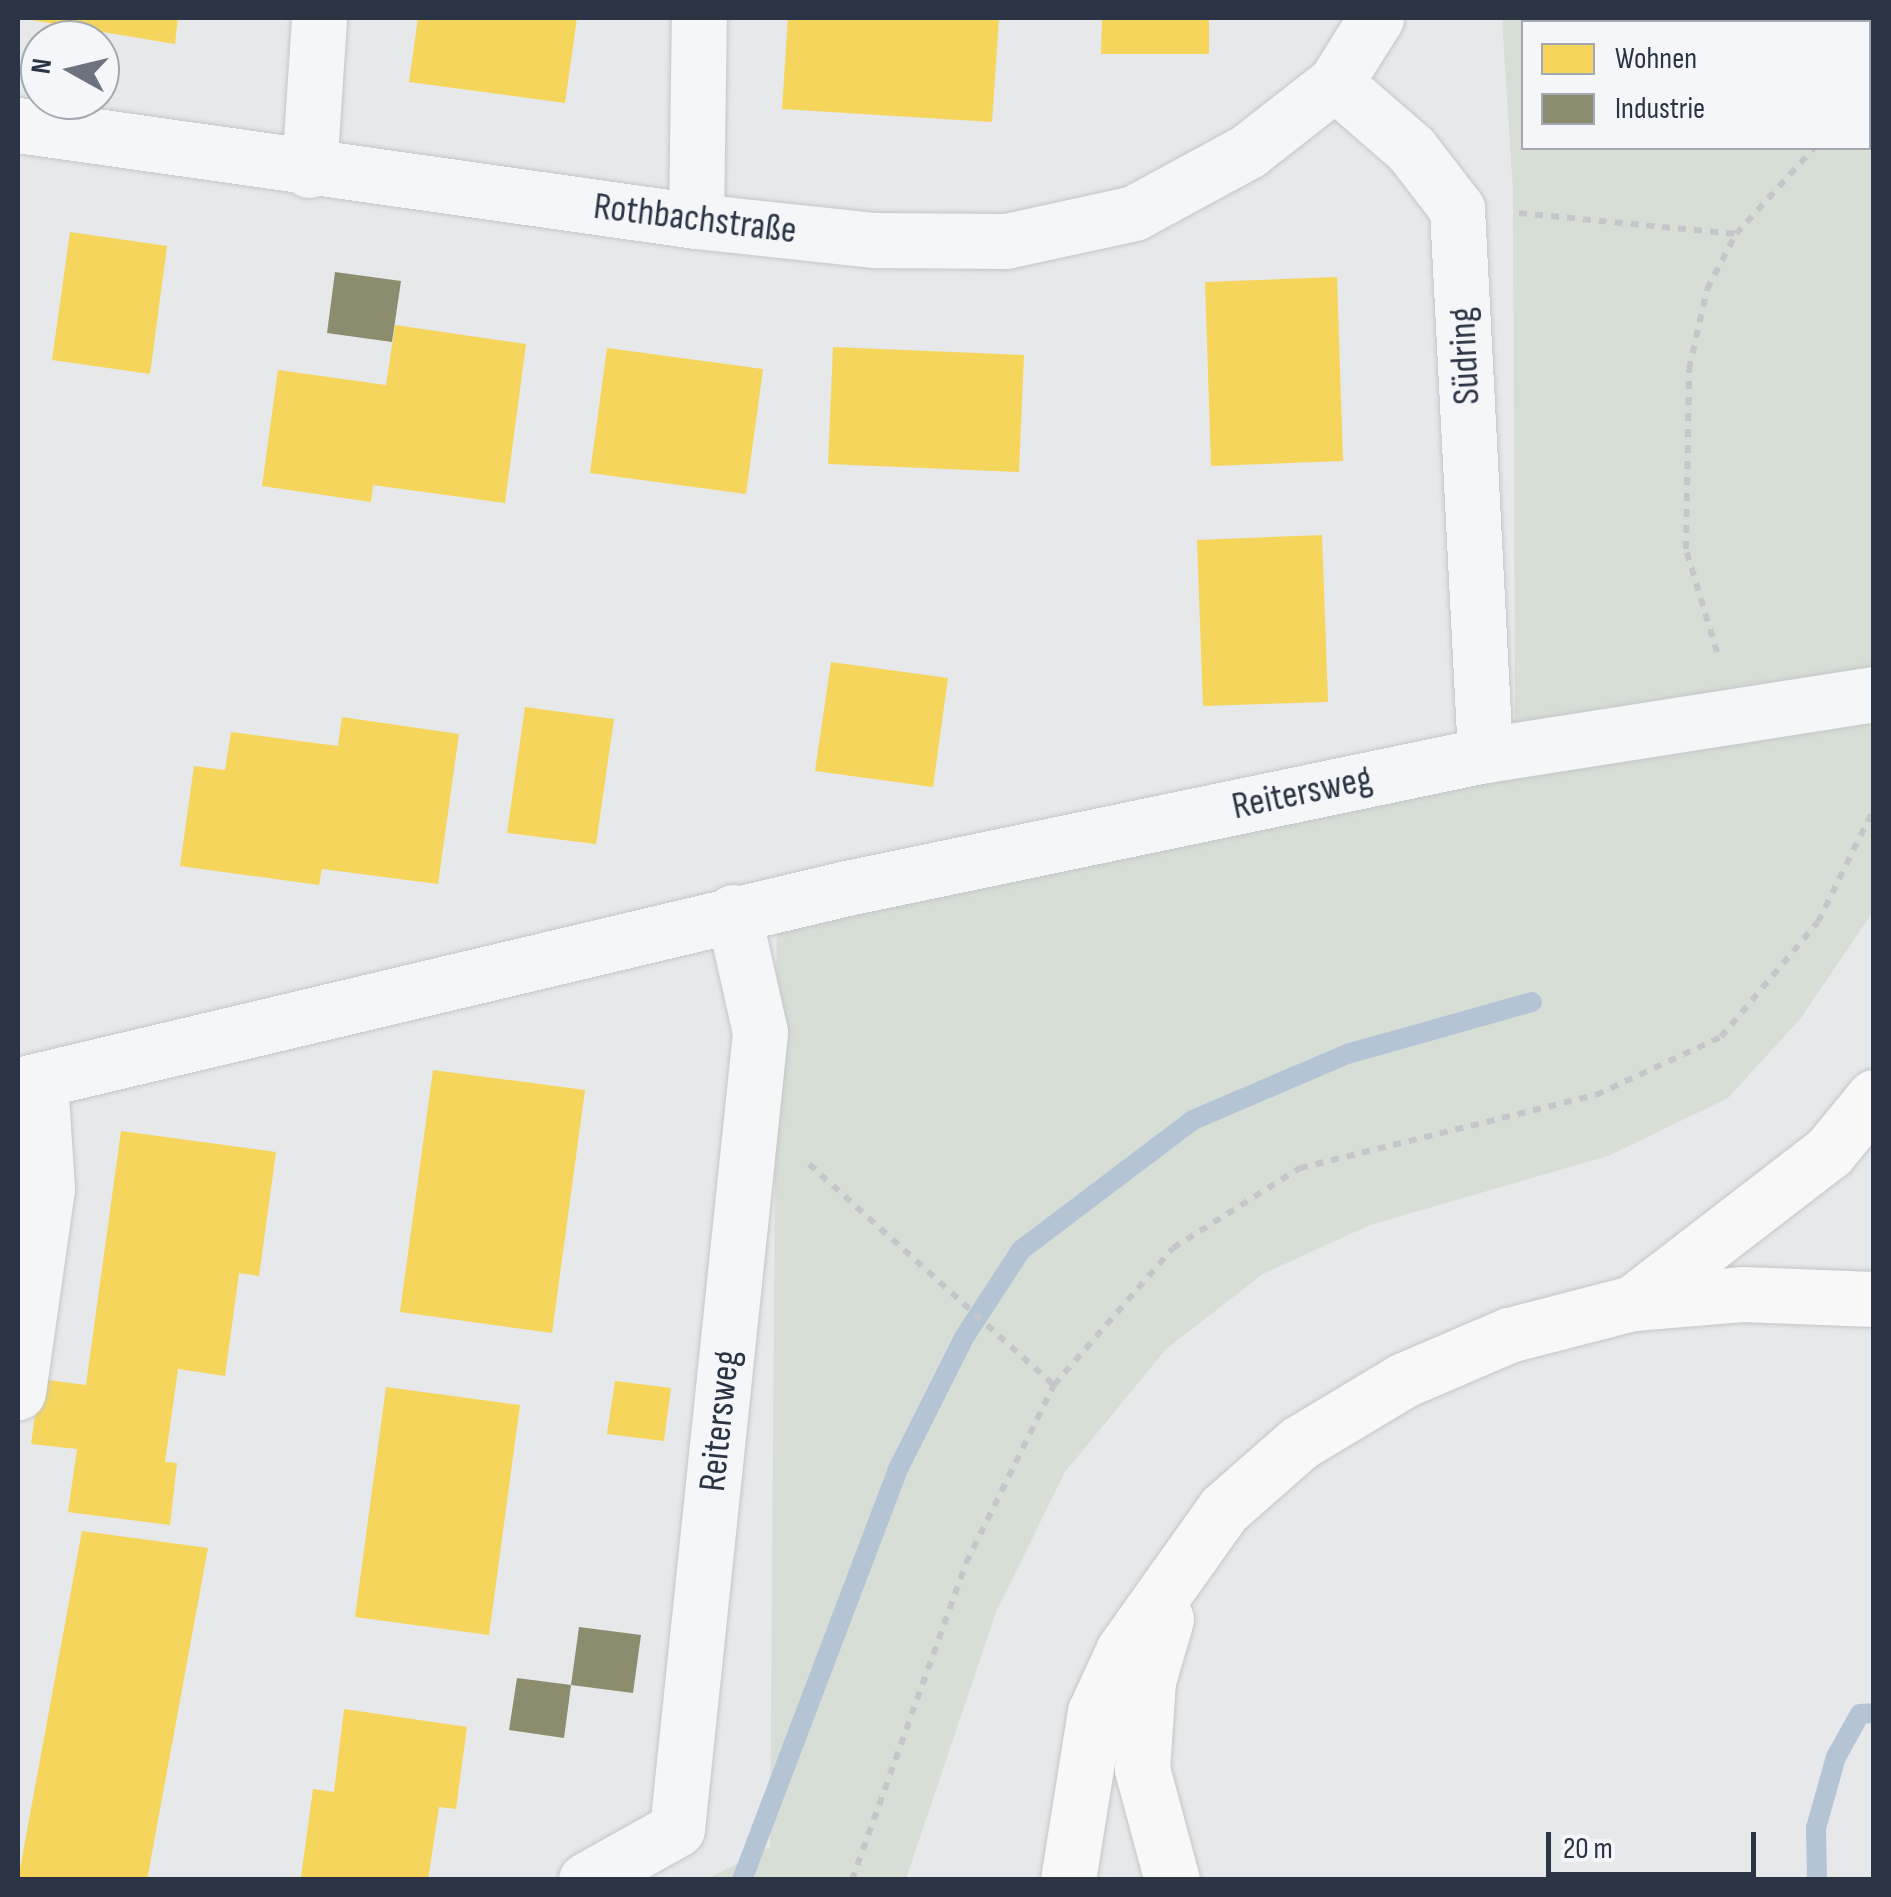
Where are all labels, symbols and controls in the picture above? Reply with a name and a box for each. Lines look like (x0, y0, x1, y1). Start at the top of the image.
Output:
north arrow (20, 20, 120, 120)
legend (1521, 20, 1871, 150)
text: Wohnen (1615, 41, 1697, 77)
text: N (24, 56, 59, 76)
text: Industrie (1615, 91, 1705, 127)
street label: Rothbachstraße (591, 184, 799, 254)
street label: Südring (1440, 306, 1490, 406)
street label: Reitersweg (1228, 756, 1376, 830)
street label: Reitersweg (690, 1348, 750, 1494)
scale bar (1551, 1812, 1761, 1874)
text: 20 m (1563, 1831, 1613, 1867)

